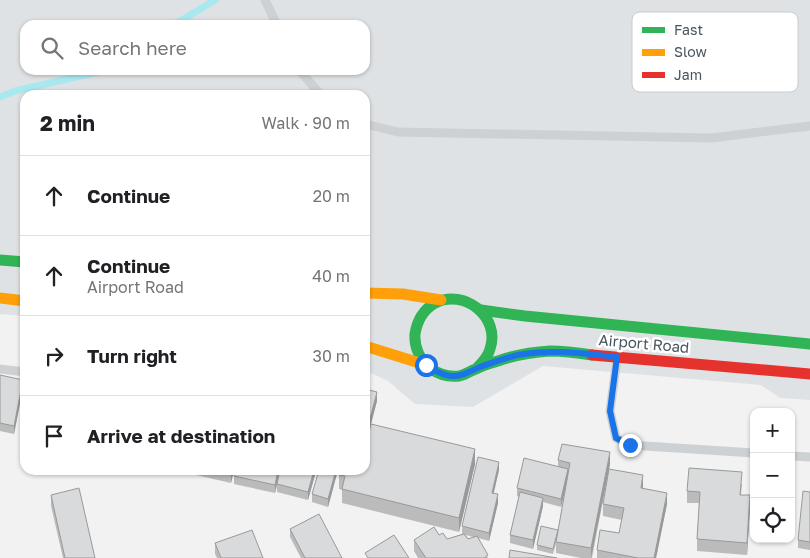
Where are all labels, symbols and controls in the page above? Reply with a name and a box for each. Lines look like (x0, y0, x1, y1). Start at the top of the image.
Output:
legend (632, 12, 798, 92)
search box (20, 20, 370, 75)
text: Fast (674, 21, 703, 38)
icon: search (38, 34, 66, 62)
text: Search here (78, 36, 187, 59)
text: Slow (674, 43, 707, 60)
text: Jam (674, 66, 702, 83)
text: 2 min (40, 110, 95, 136)
text: Walk · 90 m (262, 113, 350, 133)
icon: ahead (40, 182, 68, 210)
text: Continue (87, 184, 170, 207)
text: 20 m (313, 186, 350, 206)
text: Continue (87, 254, 170, 277)
icon: ahead (40, 262, 68, 290)
text: 40 m (312, 266, 350, 286)
text: Airport Road (87, 277, 184, 297)
street label: Airport Road (598, 330, 690, 356)
icon: right (40, 342, 68, 370)
text: Turn right (87, 344, 177, 367)
text: 30 m (313, 346, 350, 366)
route start (415, 354, 438, 377)
map controls (750, 408, 795, 543)
button: + (750, 408, 795, 453)
icon: arrive (40, 422, 68, 450)
text: Arrive at destination (87, 424, 275, 447)
route end (619, 434, 642, 457)
button: − (750, 453, 795, 498)
button: locate (750, 498, 795, 543)

